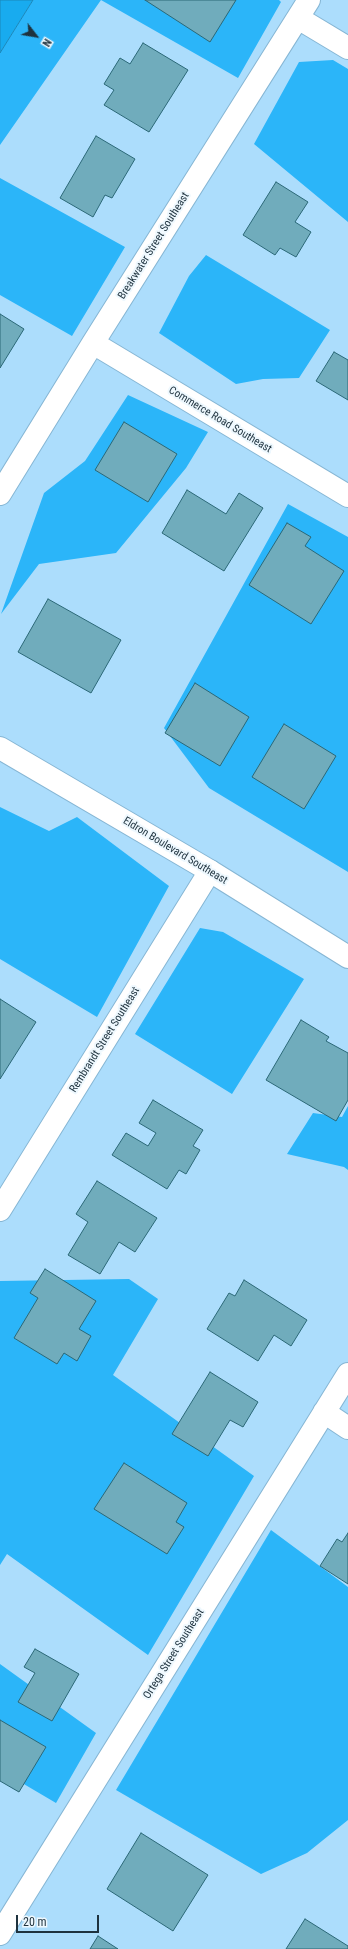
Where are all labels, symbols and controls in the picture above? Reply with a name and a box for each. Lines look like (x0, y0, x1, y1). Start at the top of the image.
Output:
north arrow (16, 16, 56, 56)
text: N (39, 36, 54, 49)
street label: Breakwater Street Southeast (116, 190, 192, 302)
street label: Commerce Road Southeast (166, 384, 274, 456)
street label: Eldron Boulevard Southeast (120, 815, 230, 887)
street label: Rembrandt Street Southeast (67, 985, 143, 1095)
street label: Ortega Street Southeast (141, 1606, 207, 1702)
scale bar (18, 1907, 101, 1933)
text: 20 m (23, 1915, 47, 1929)

